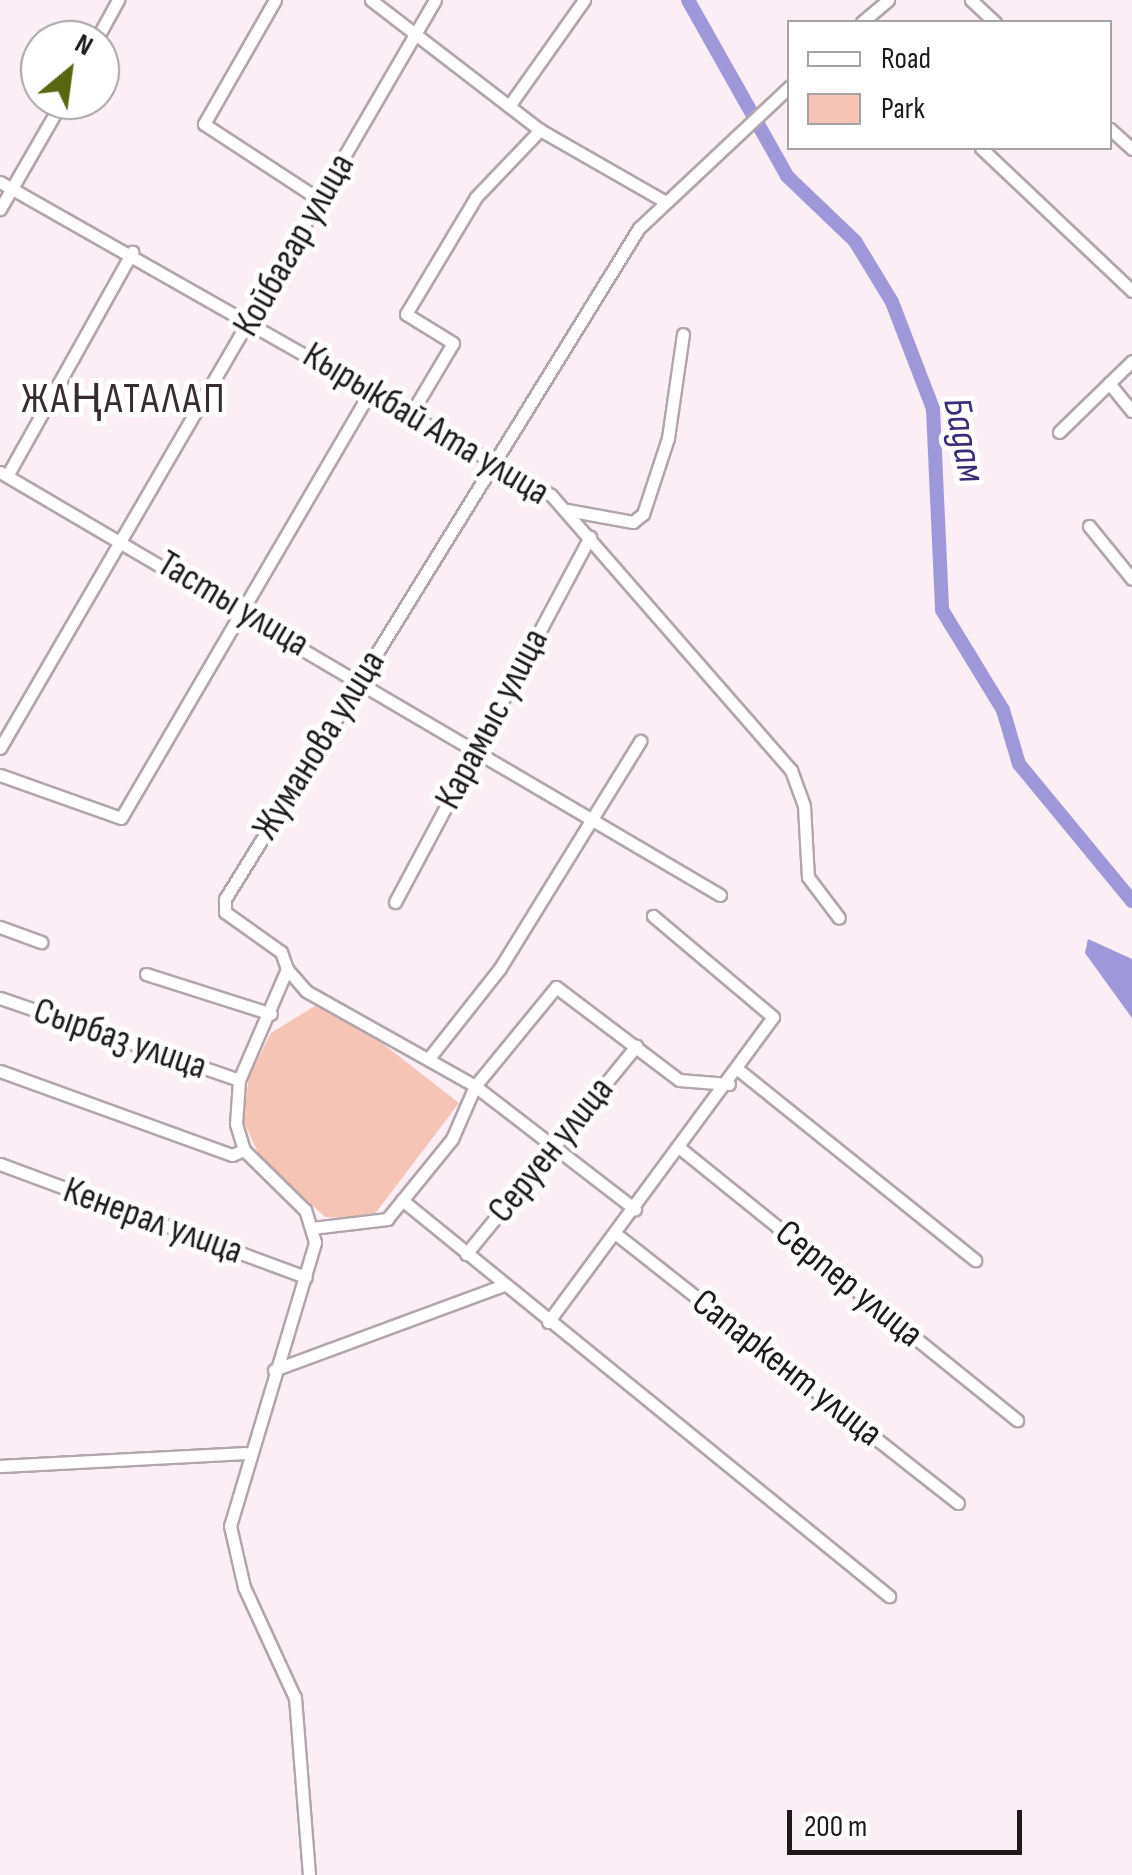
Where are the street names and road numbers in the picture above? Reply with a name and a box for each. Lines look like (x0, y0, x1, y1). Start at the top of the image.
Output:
street label: Койбагар улица (223, 146, 365, 344)
street label: Кырыкбай Ата улица (295, 333, 557, 515)
street label: Тасты улица (149, 541, 317, 667)
street label: Карамыс улица (425, 621, 559, 817)
street label: Жуманова улица (243, 642, 395, 848)
street label: Сырбаз улица (28, 988, 212, 1090)
street label: Серуен улица (478, 1068, 624, 1232)
street label: Кенерал улица (57, 1168, 249, 1274)
street label: Серпер улица (766, 1211, 932, 1357)
street label: Сапаркент улица (683, 1280, 891, 1456)

